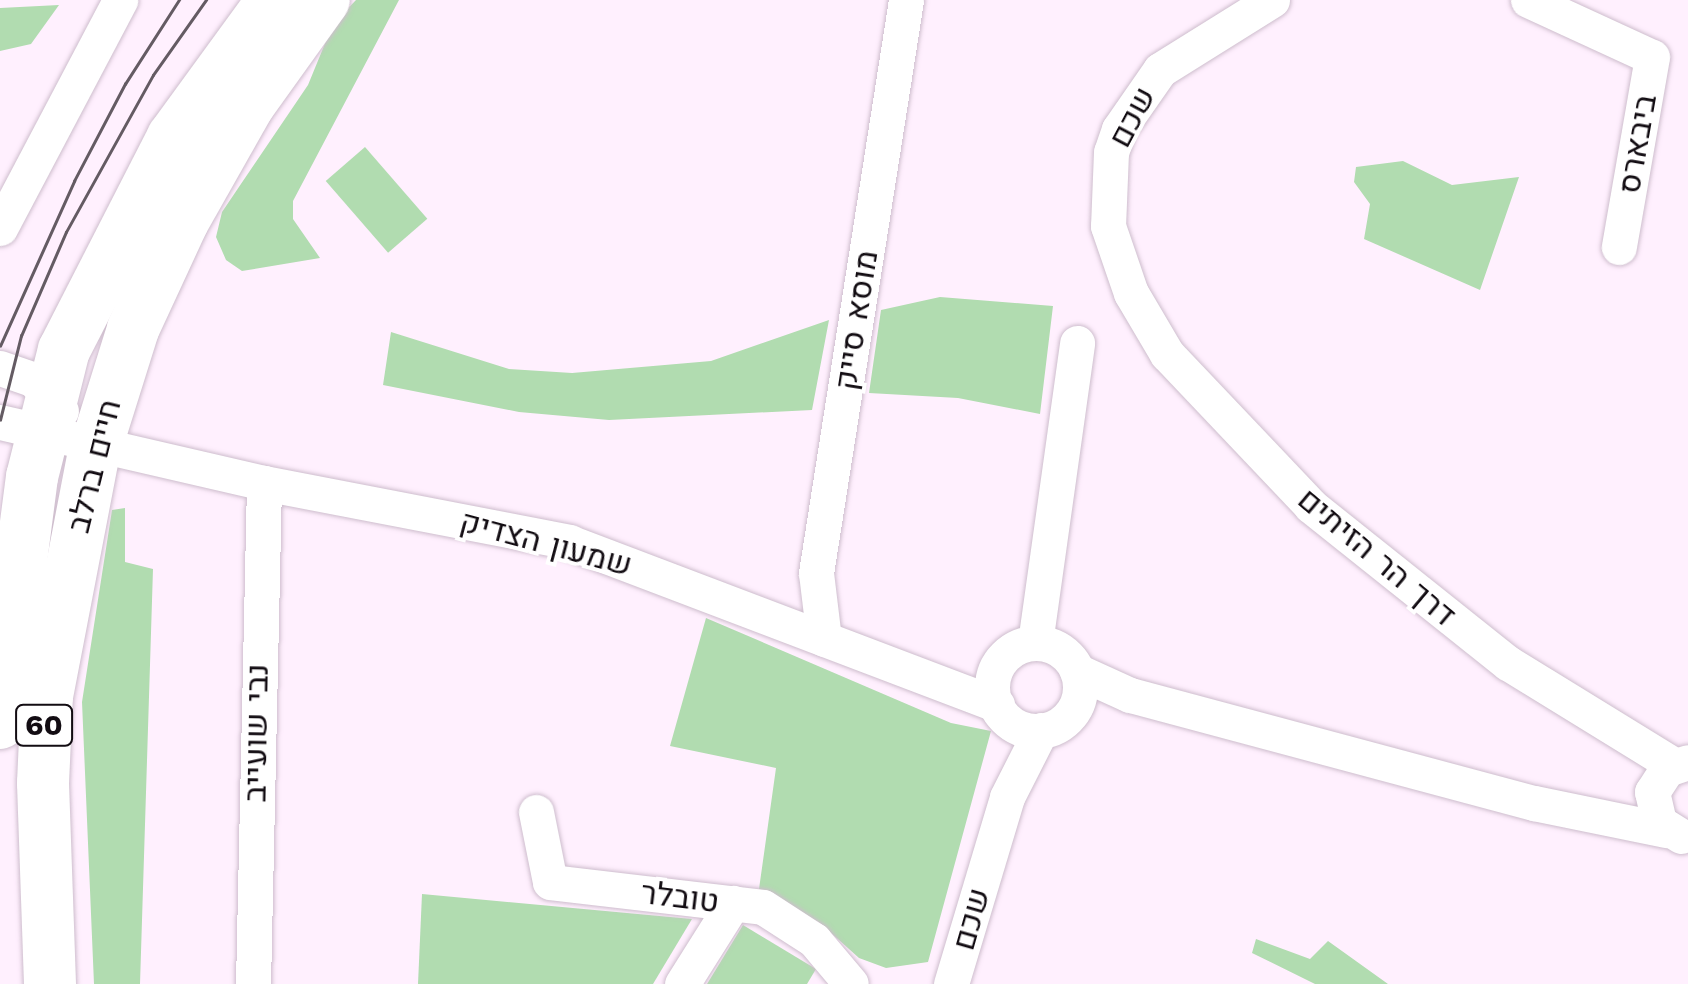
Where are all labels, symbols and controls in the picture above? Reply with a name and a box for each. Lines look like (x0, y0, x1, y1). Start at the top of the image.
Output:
street label: שכם (1100, 80, 1164, 154)
street label: ביבארס (1609, 91, 1665, 197)
street label: מוסא סייק (826, 247, 886, 393)
street label: חיים ברלב (59, 395, 129, 537)
street label: דרך הר הזיתים (1290, 480, 1464, 634)
street label: שמעון הצדיק (456, 502, 636, 584)
street label: נבי שועייב (236, 663, 276, 803)
road number: 60 (14, 700, 74, 750)
street label: טובלר (639, 873, 721, 921)
street label: שכם (944, 883, 998, 955)

